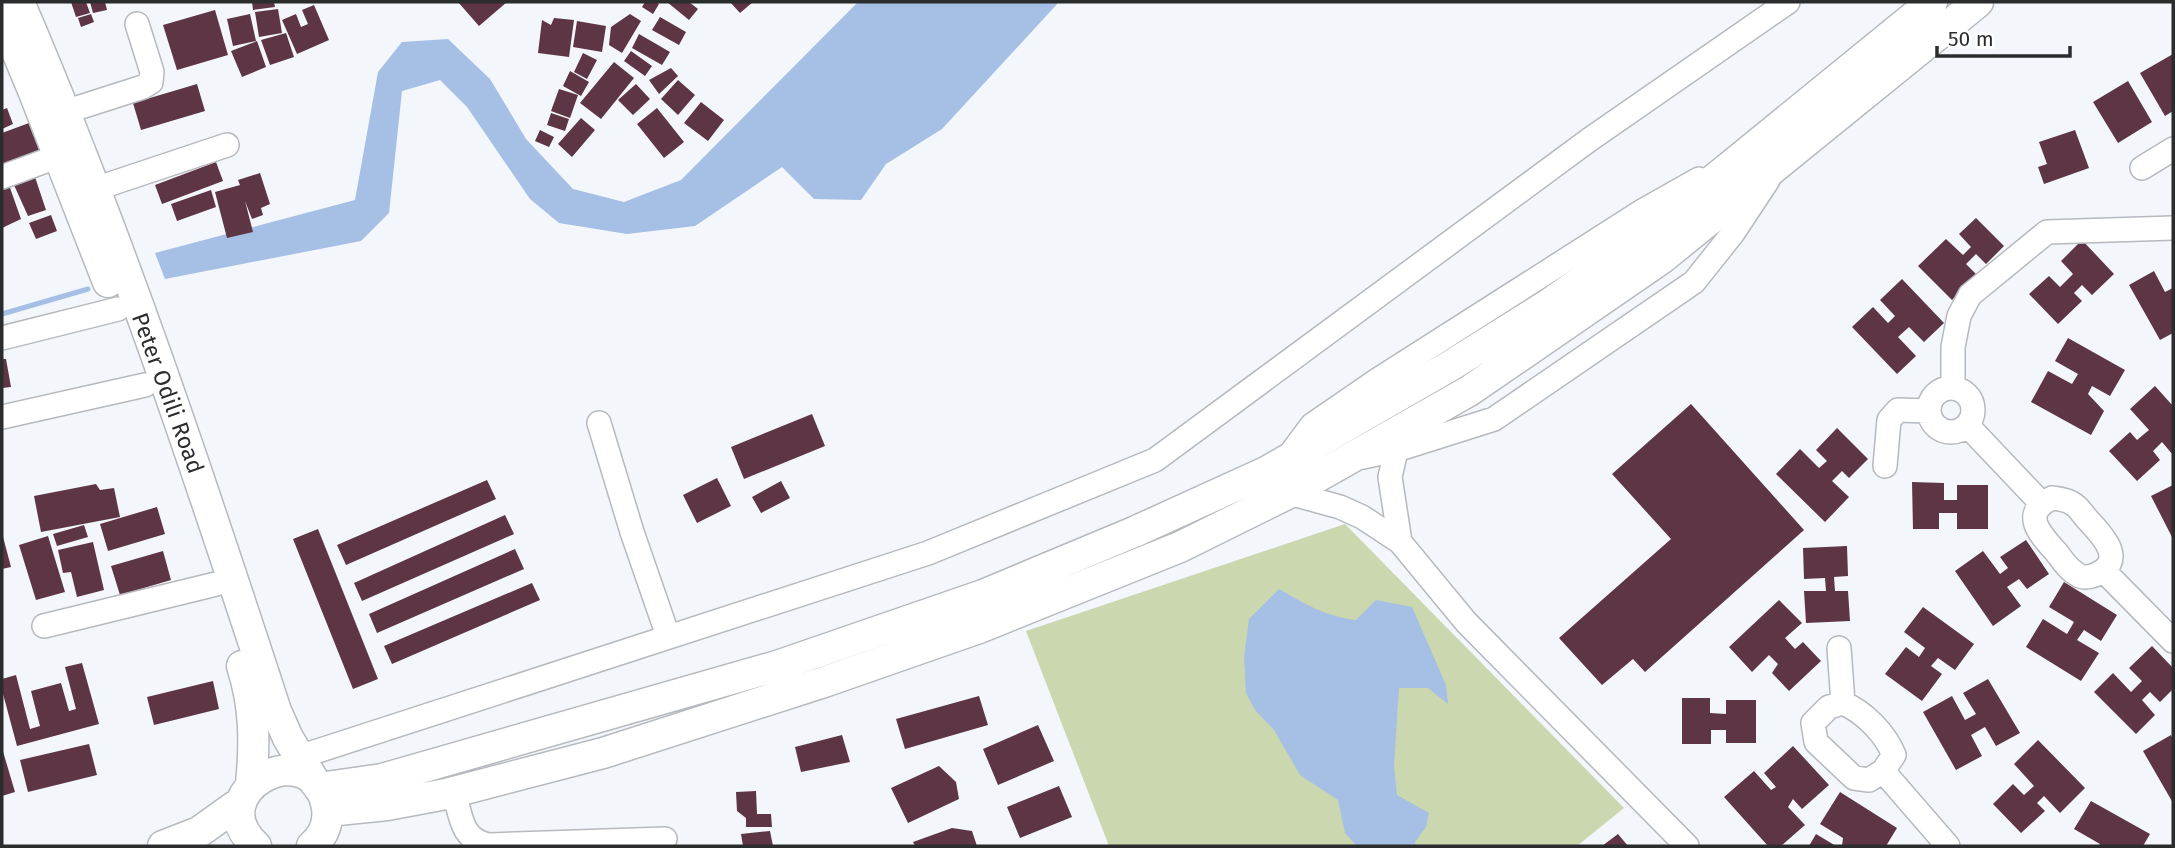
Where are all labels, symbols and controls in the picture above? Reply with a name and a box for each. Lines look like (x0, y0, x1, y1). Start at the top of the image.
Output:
scale bar (1937, 14, 2070, 58)
text: 50 m (1948, 26, 1994, 52)
street label: Peter Odili Road (126, 309, 210, 477)

